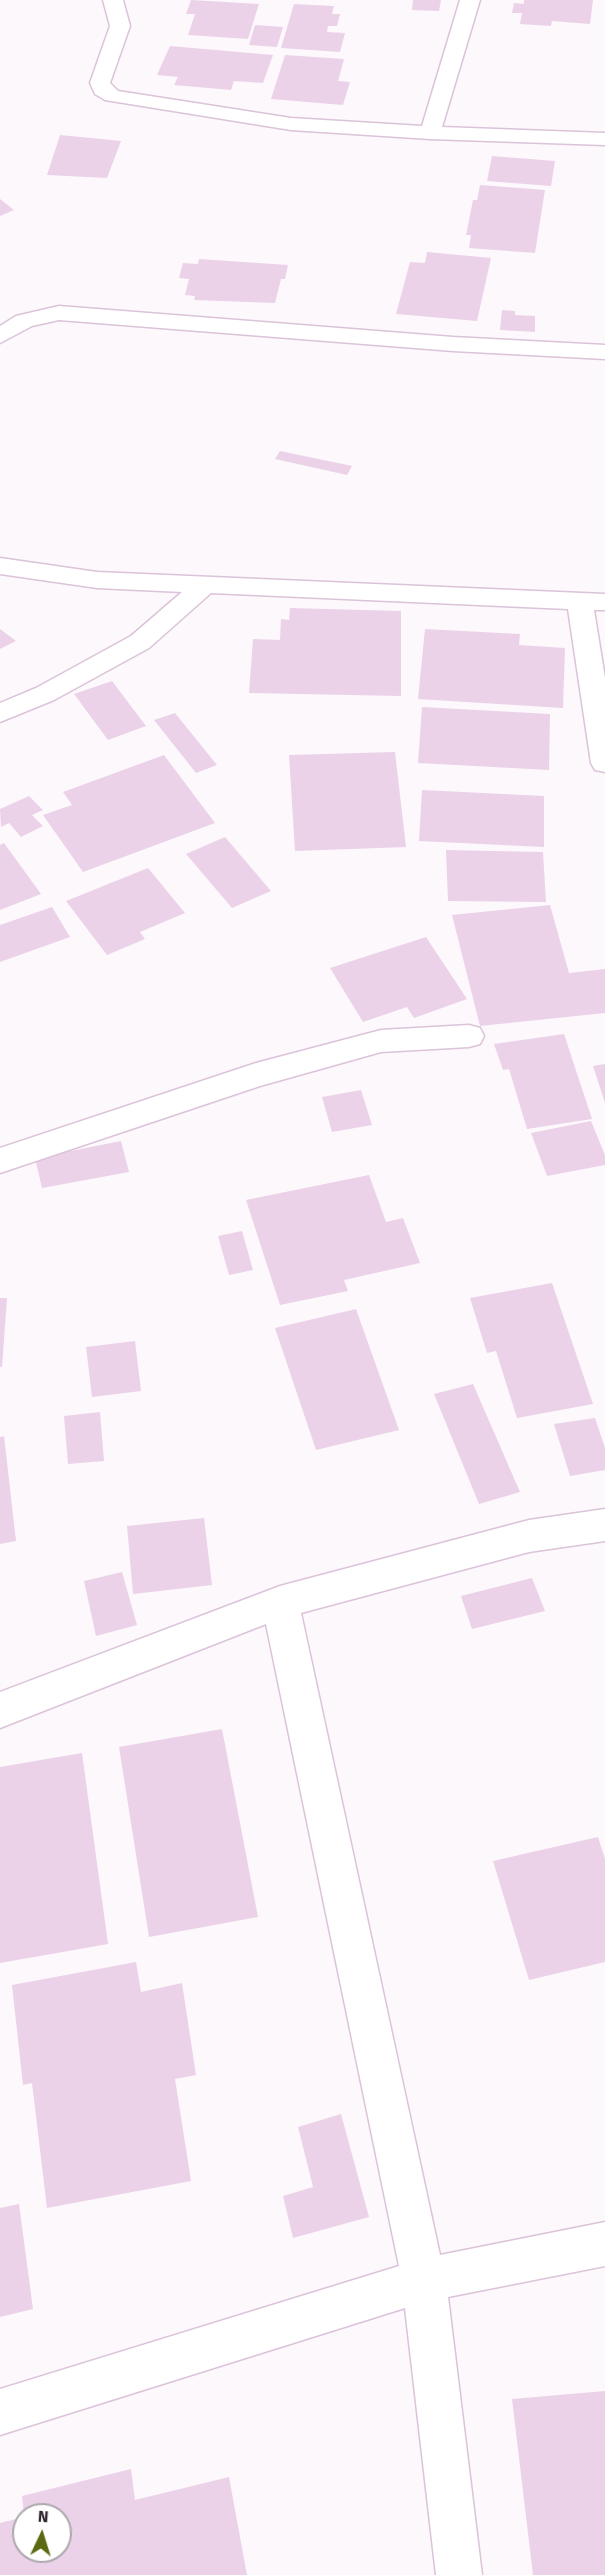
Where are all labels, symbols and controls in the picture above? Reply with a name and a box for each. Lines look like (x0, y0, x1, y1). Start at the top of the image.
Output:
north arrow (12, 2503, 72, 2563)
text: N (37, 2507, 49, 2526)

